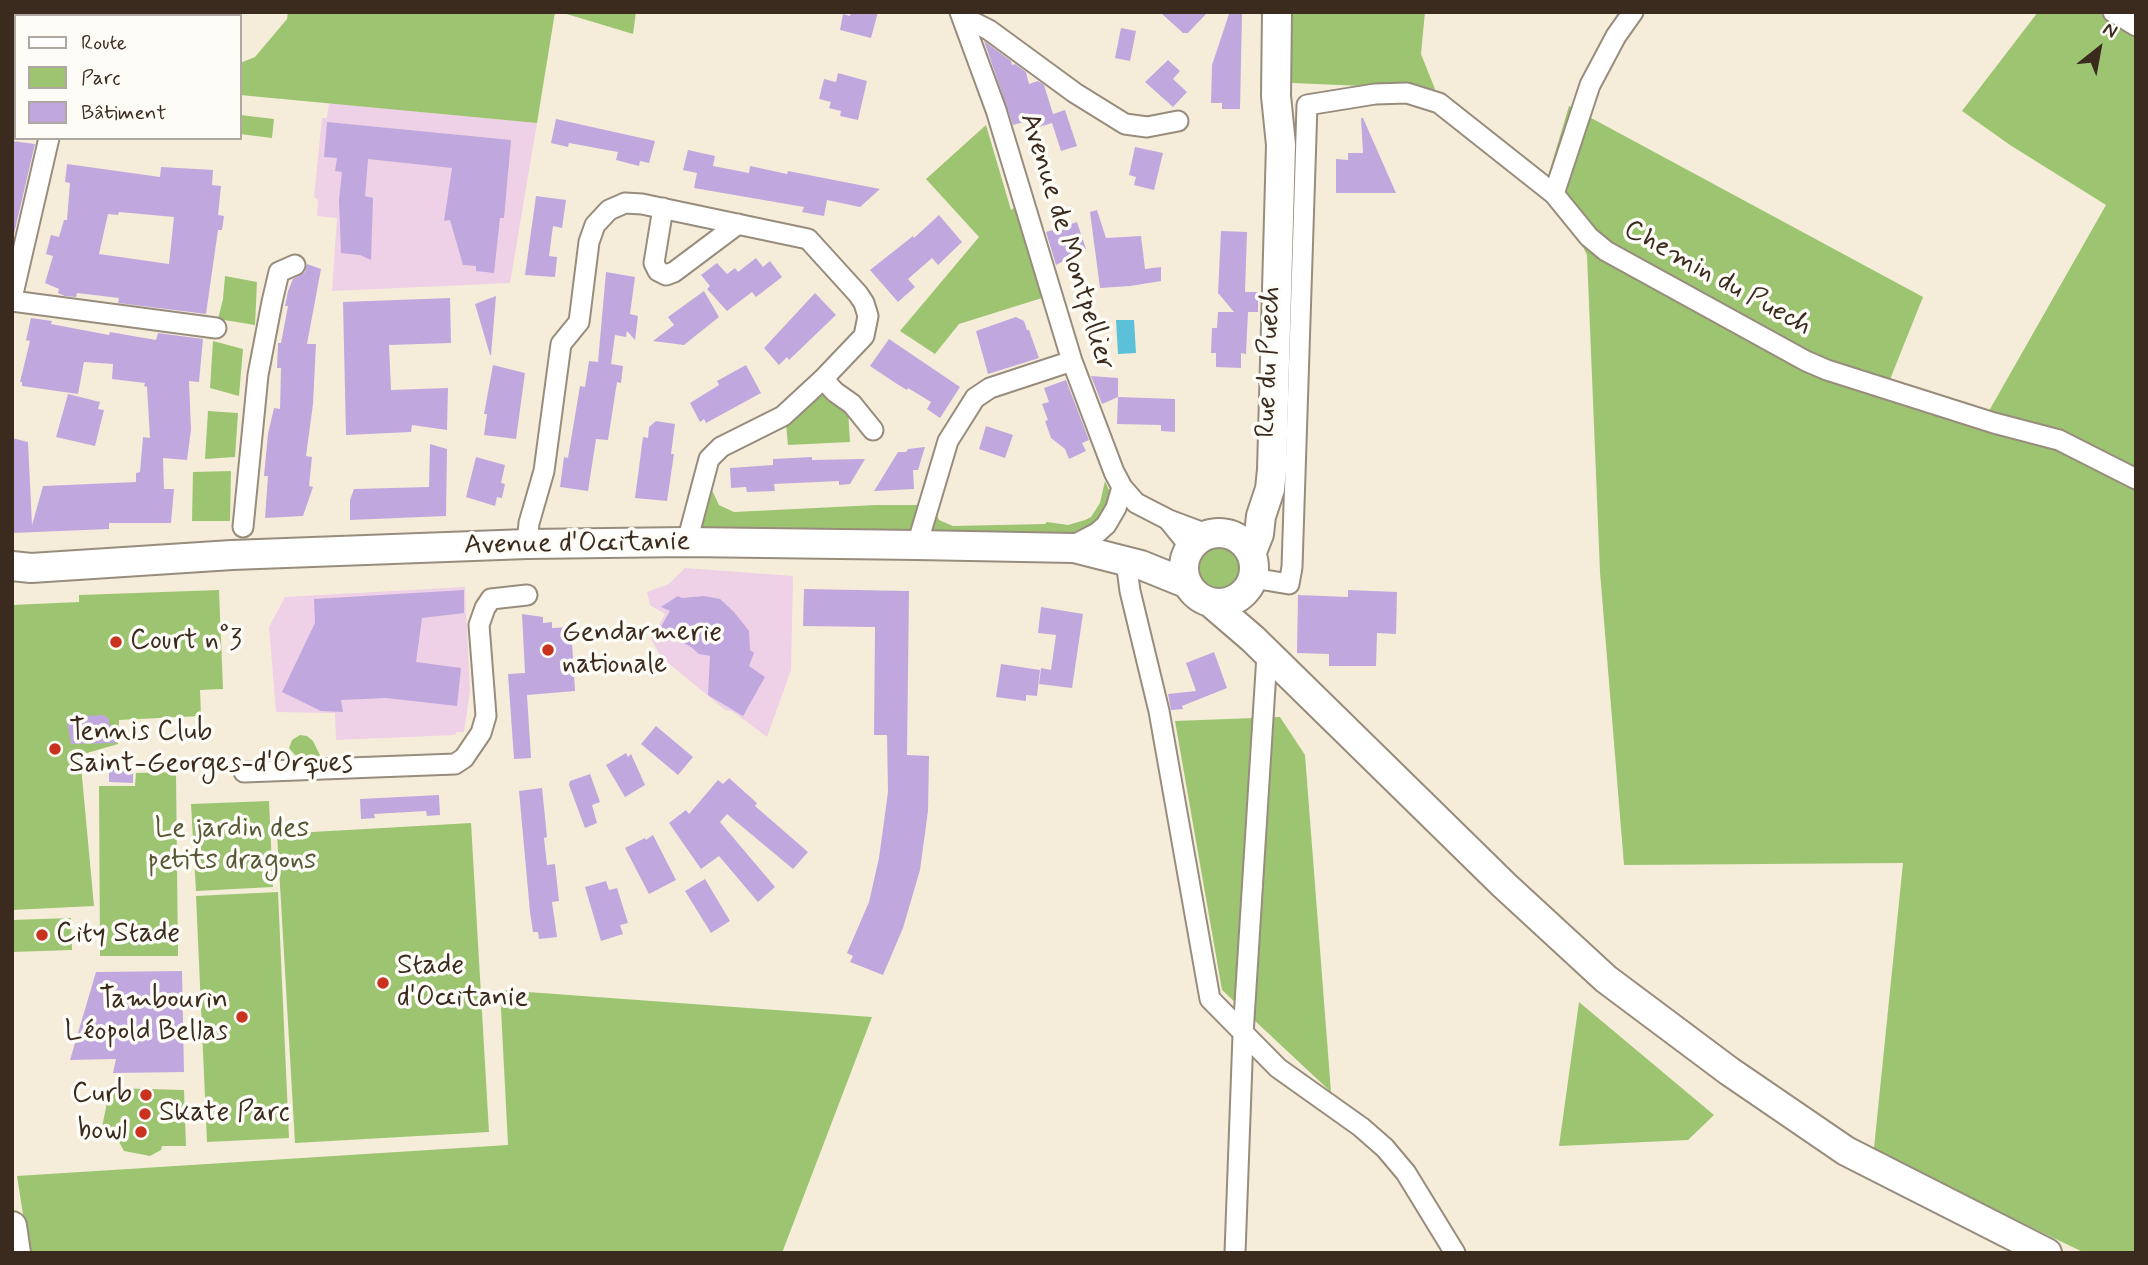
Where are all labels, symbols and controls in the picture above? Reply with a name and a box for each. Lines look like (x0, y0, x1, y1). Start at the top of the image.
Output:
legend (14, 14, 242, 140)
north arrow (2064, 14, 2134, 84)
text: N (2098, 17, 2122, 45)
text: Route (81, 29, 127, 57)
text: Parc (81, 64, 121, 92)
text: Bâtiment (81, 99, 166, 127)
street label: Avenue de Montpellier (1011, 109, 1121, 375)
street label: Chemin du Puech (1617, 214, 1817, 344)
street label: Rue du Puech (1251, 286, 1289, 438)
street label: Avenue d'Occitanie (464, 526, 690, 564)
place label: Gendarmerie nationale (562, 617, 722, 683)
place label: Court n°3 (130, 625, 242, 659)
marker: Court n°3 (108, 634, 124, 650)
marker: Gendarmerie nationale (540, 642, 556, 658)
place label: Tennis Club Saint-Georges-d'Orques (69, 716, 353, 782)
marker: Tennis Club Saint-Georges-d'Orques (47, 741, 63, 757)
park label: Le jardin des petits dragons (147, 813, 317, 879)
place label: City Stade (56, 918, 180, 952)
marker: City Stade (34, 927, 50, 943)
place label: Stade d'Occitanie (397, 950, 528, 1016)
marker: Stade d'Occitanie (375, 975, 391, 991)
place label: Tambourin Léopold Bellas (65, 984, 228, 1050)
marker: Tambourin Léopold Bellas (234, 1009, 250, 1025)
place label: Curb (72, 1078, 132, 1112)
marker: Curb (138, 1087, 154, 1103)
place label: Skate Parc (159, 1097, 290, 1131)
marker: Skate Parc (137, 1106, 153, 1122)
place label: bowl (77, 1115, 127, 1149)
marker: bowl (133, 1124, 149, 1140)

